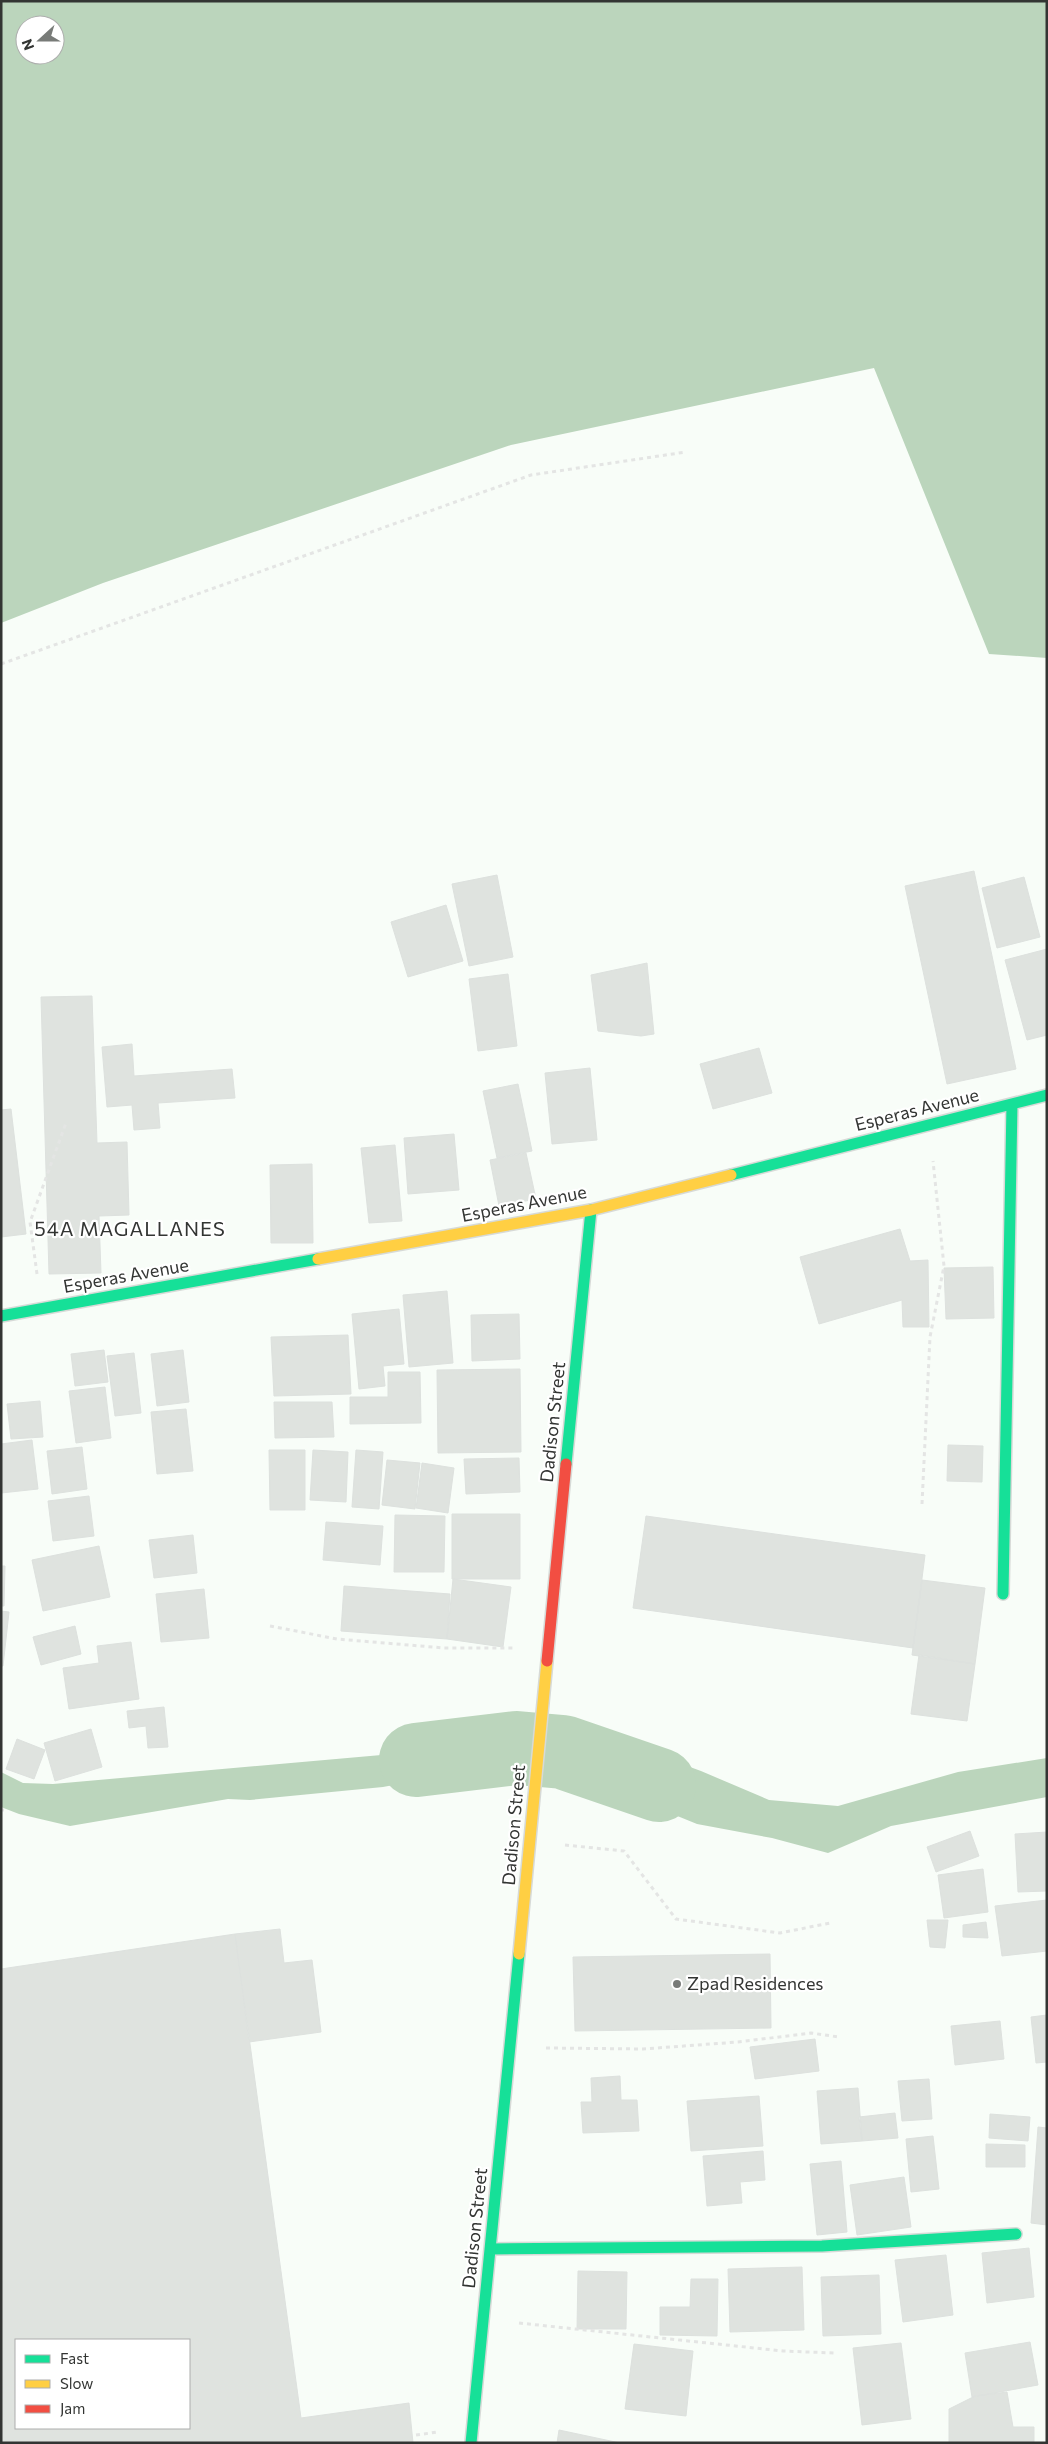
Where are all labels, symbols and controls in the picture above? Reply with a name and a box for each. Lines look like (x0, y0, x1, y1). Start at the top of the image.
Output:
north arrow (15, 15, 65, 65)
text: N (18, 37, 37, 53)
street label: Esperas Avenue (852, 1083, 981, 1135)
street label: Esperas Avenue (459, 1180, 588, 1226)
district label: 54A MAGALLANES (34, 1216, 226, 1240)
street label: Esperas Avenue (61, 1253, 190, 1297)
street label: Dadison Street (535, 1360, 569, 1483)
street label: Dadison Street (497, 1764, 529, 1886)
place label: Zpad Residences (687, 1972, 824, 1994)
marker: Zpad Residences (671, 1978, 683, 1990)
street label: Dadison Street (457, 2166, 491, 2289)
legend (15, 2339, 190, 2429)
text: Fast (60, 2349, 89, 2367)
text: Slow (60, 2374, 93, 2392)
text: Jam (60, 2399, 85, 2417)

